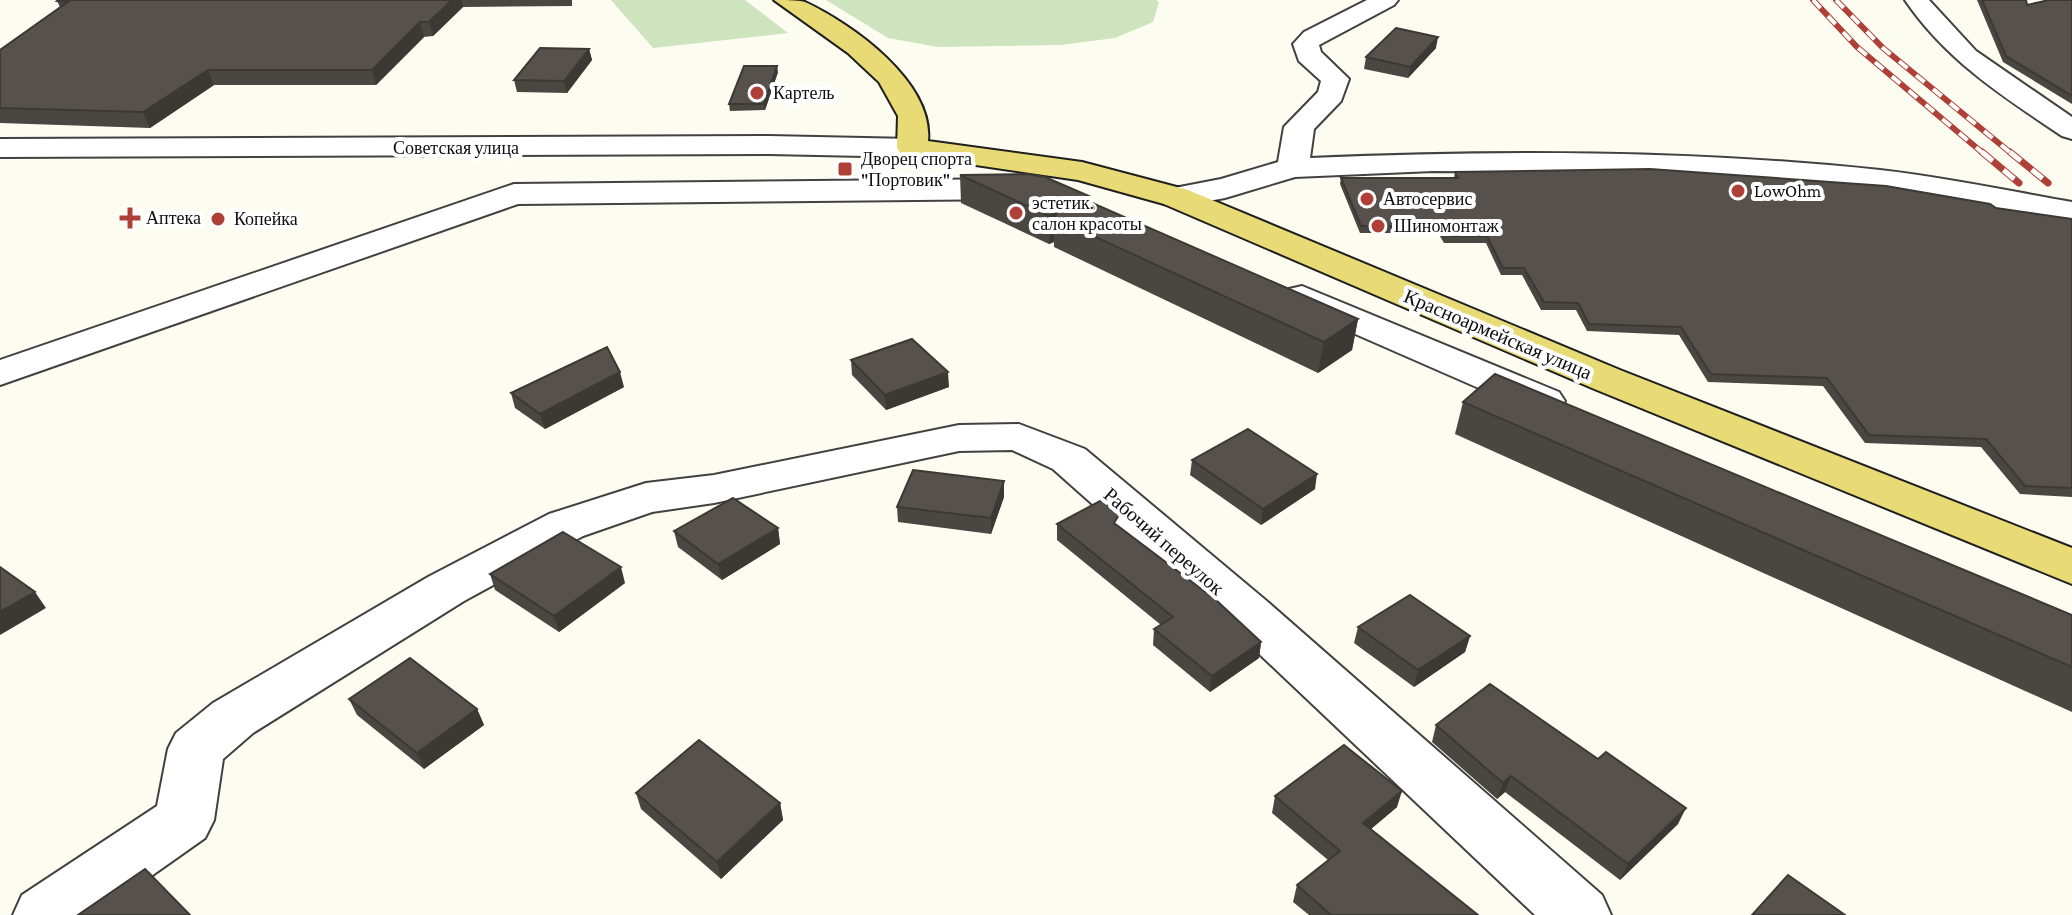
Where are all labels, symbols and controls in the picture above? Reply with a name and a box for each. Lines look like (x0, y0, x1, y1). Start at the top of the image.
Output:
place label: Картель (773, 83, 835, 103)
marker: Картель (748, 84, 766, 102)
street label: Советская улица (393, 138, 519, 158)
place label: Дворец спорта "Портовик" (861, 149, 972, 190)
marker: Дворец спорта "Портовик" (836, 160, 854, 178)
place label: LowOhm (1754, 181, 1822, 201)
marker: LowOhm (1729, 182, 1747, 200)
place label: Автосервис (1383, 189, 1472, 209)
marker: Автосервис (1358, 190, 1376, 208)
place label: эстетик. салон красоты (1032, 193, 1142, 234)
marker: эстетик. салон красоты (1007, 204, 1025, 222)
place label: Аптека (146, 208, 201, 228)
marker: Аптека (121, 209, 139, 227)
place label: Копейка (234, 209, 298, 229)
marker: Копейка (209, 210, 227, 228)
place label: Шиномонтаж (1394, 216, 1499, 236)
marker: Шиномонтаж (1369, 217, 1387, 235)
street label: Красноармейская улица (1400, 284, 1595, 385)
street label: Рабочий переулок (1099, 483, 1229, 600)

